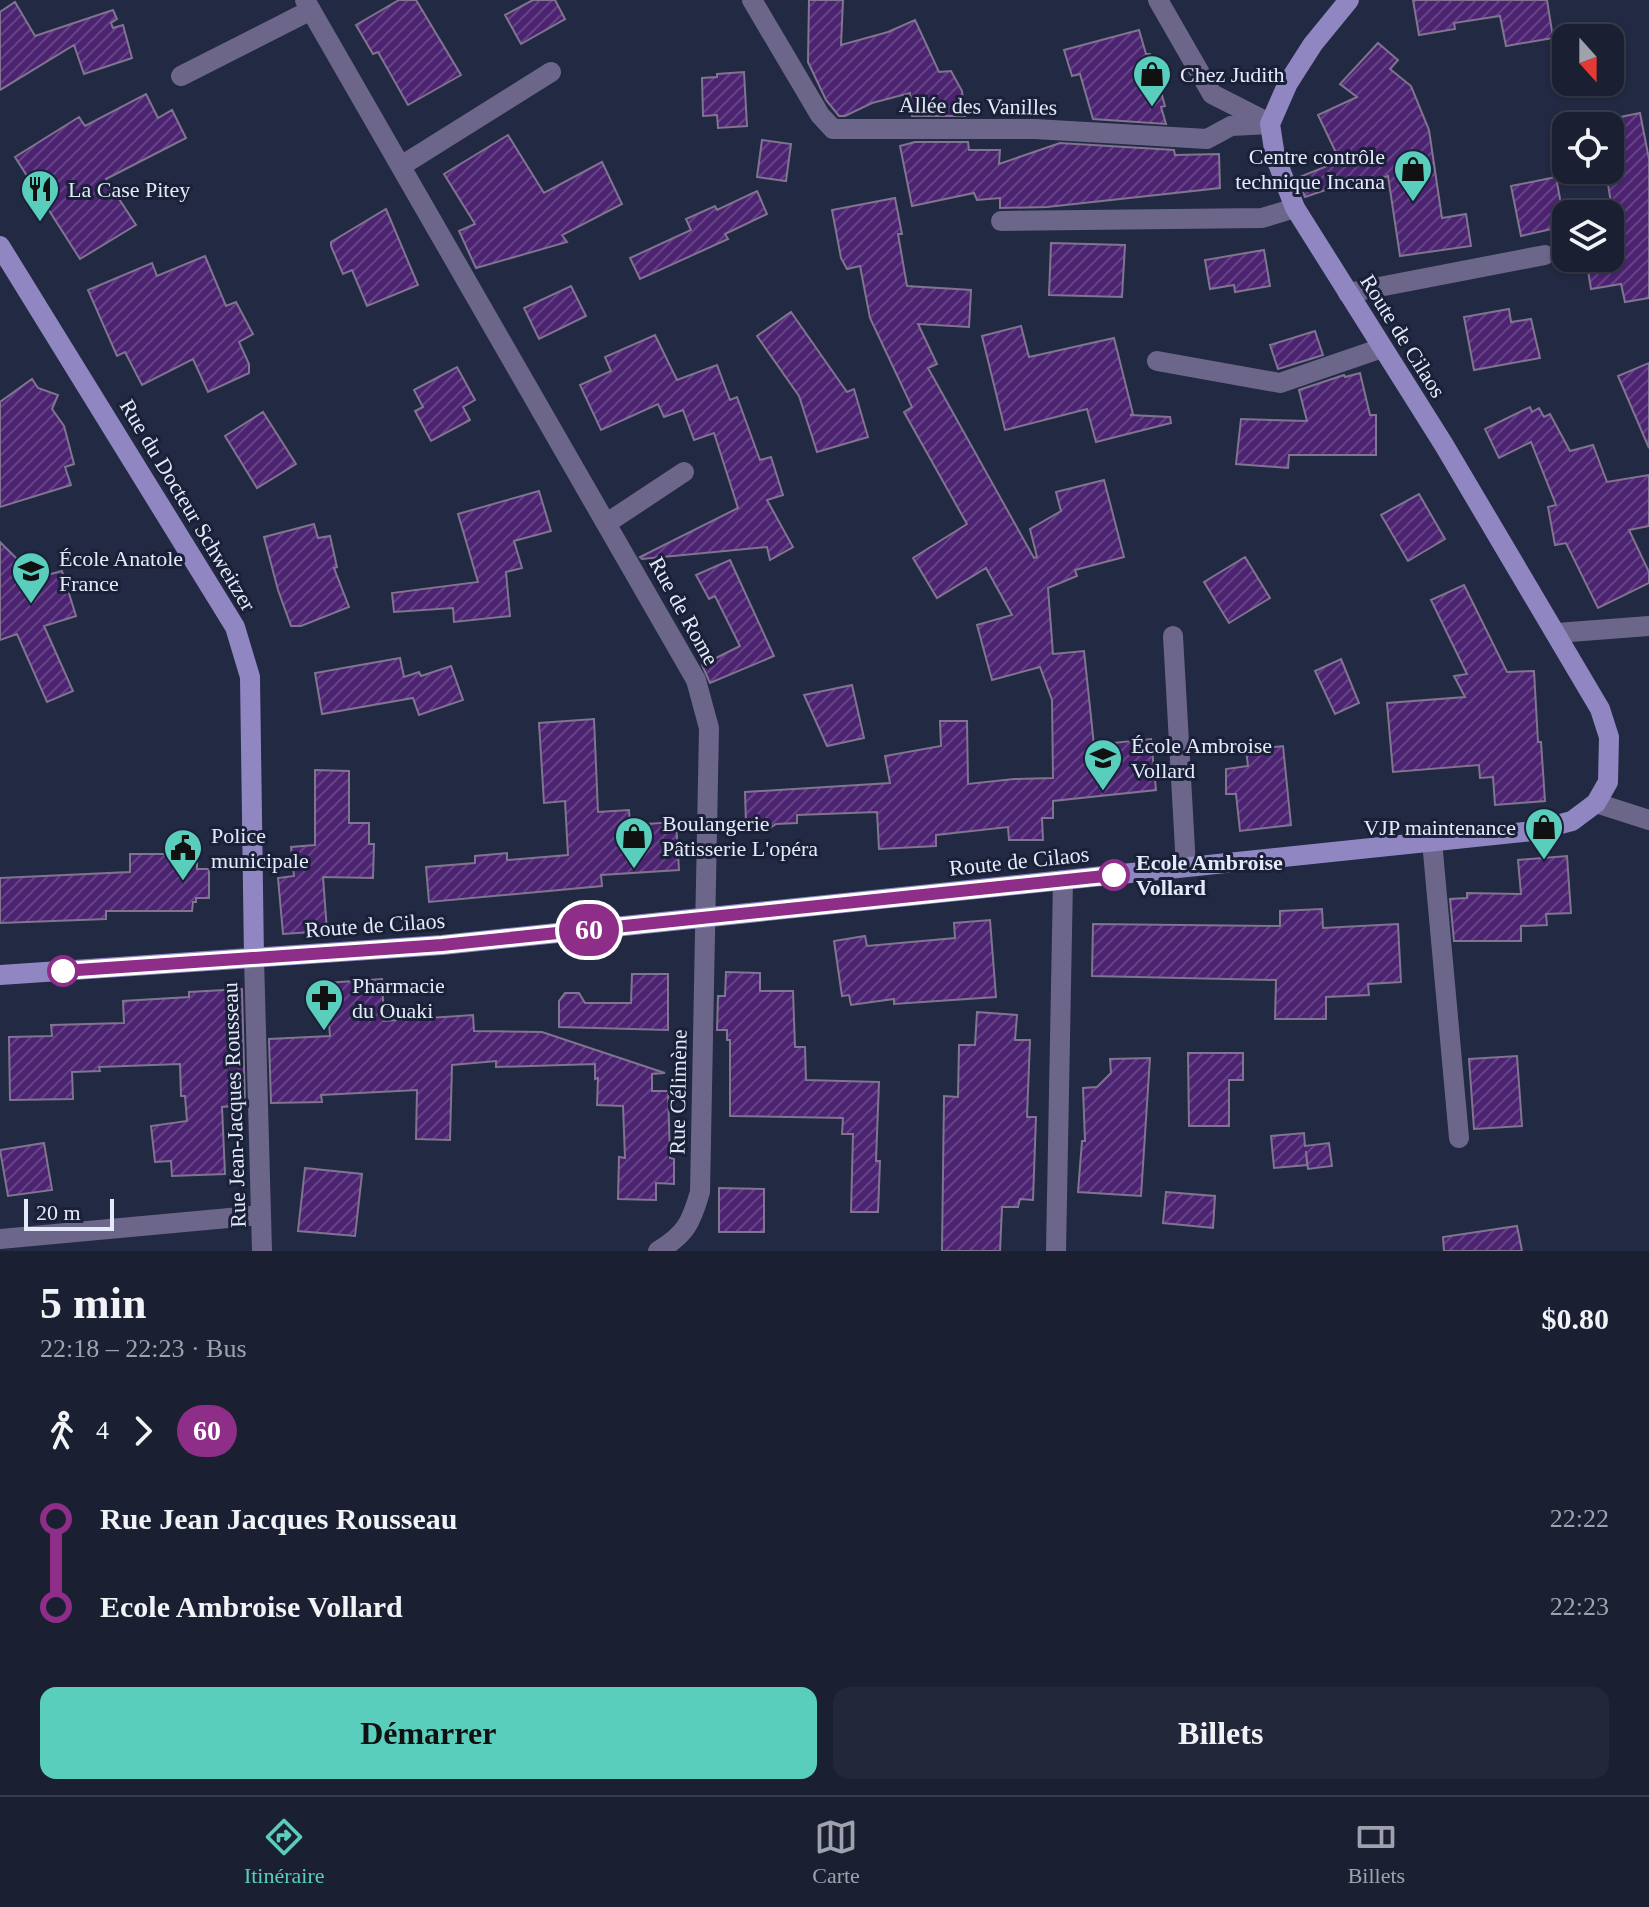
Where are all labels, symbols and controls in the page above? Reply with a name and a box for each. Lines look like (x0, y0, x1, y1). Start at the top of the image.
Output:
north arrow (1552, 24, 1624, 96)
map controls (1552, 24, 1624, 272)
shop icon: Chez Judith (1131, 53, 1173, 108)
place label: Chez Judith (1180, 62, 1285, 87)
street label: Allée des Vanilles (899, 92, 1057, 120)
button: locate (1552, 112, 1624, 184)
place label: Centre contrôle technique Incana (1235, 144, 1385, 194)
shop icon: Centre contrôle technique Incana (1392, 148, 1434, 203)
restaurant icon: La Case Pitey (19, 168, 61, 223)
place label: La Case Pitey (68, 177, 190, 202)
button: layers (1552, 200, 1624, 272)
street label: Route de Cilaos (1355, 270, 1451, 402)
street label: Rue du Docteur Schweitzer (115, 395, 262, 616)
place label: École Anatole France (59, 546, 183, 596)
school or university icon: École Anatole France (10, 550, 52, 605)
street label: Rue de Rome (644, 553, 724, 669)
place label: École Ambroise Vollard (1131, 733, 1272, 783)
school or university icon: École Ambroise Vollard (1082, 737, 1124, 792)
shop icon: VJP maintenance (1523, 806, 1565, 861)
place label: Boulangerie Pâtisserie L'opéra (662, 811, 818, 861)
shop icon: Boulangerie Pâtisserie L'opéra (613, 815, 655, 870)
place label: VJP maintenance (1363, 815, 1516, 840)
place label: Police municipale (211, 823, 309, 873)
public building icon: Police municipale (162, 827, 204, 882)
street label: Route de Cilaos (948, 841, 1090, 881)
place label: Ecole Ambroise Vollard (1136, 850, 1283, 900)
marker: Ecole Ambroise Vollard (1099, 860, 1129, 890)
line badge: 60 (553, 904, 625, 956)
street label: Route de Cilaos (304, 908, 446, 942)
text: 60 (575, 914, 603, 945)
unlabelled marker (48, 956, 78, 986)
place label: Pharmacie du Ouaki (352, 973, 445, 1023)
pharmacy icon: Pharmacie du Ouaki (303, 977, 345, 1032)
street label: Rue Jean-Jacques Rousseau (217, 982, 251, 1228)
street label: Rue Célimène (664, 1029, 692, 1155)
scale bar (24, 1195, 114, 1231)
text: 20 m (36, 1200, 81, 1225)
text: 5 min (40, 1279, 146, 1328)
text: $0.80 (1542, 1302, 1609, 1335)
text: 22:18 – 22:23 · Bus (40, 1334, 247, 1363)
icon: walk (40, 1409, 84, 1453)
icon: forward (121, 1409, 165, 1453)
text: 60 (193, 1415, 221, 1446)
text: 4 (96, 1416, 109, 1445)
text: Rue Jean Jacques Rousseau (100, 1502, 458, 1535)
text: 22:22 (1550, 1504, 1609, 1533)
text: Ecole Ambroise Vollard (100, 1590, 403, 1623)
text: 22:23 (1550, 1592, 1609, 1621)
button: Démarrer (40, 1687, 817, 1779)
button: Billets (833, 1687, 1609, 1779)
tab: Itinéraire (244, 1815, 324, 1889)
tab: Carte (812, 1815, 860, 1889)
tab: Billets (1348, 1815, 1405, 1889)

